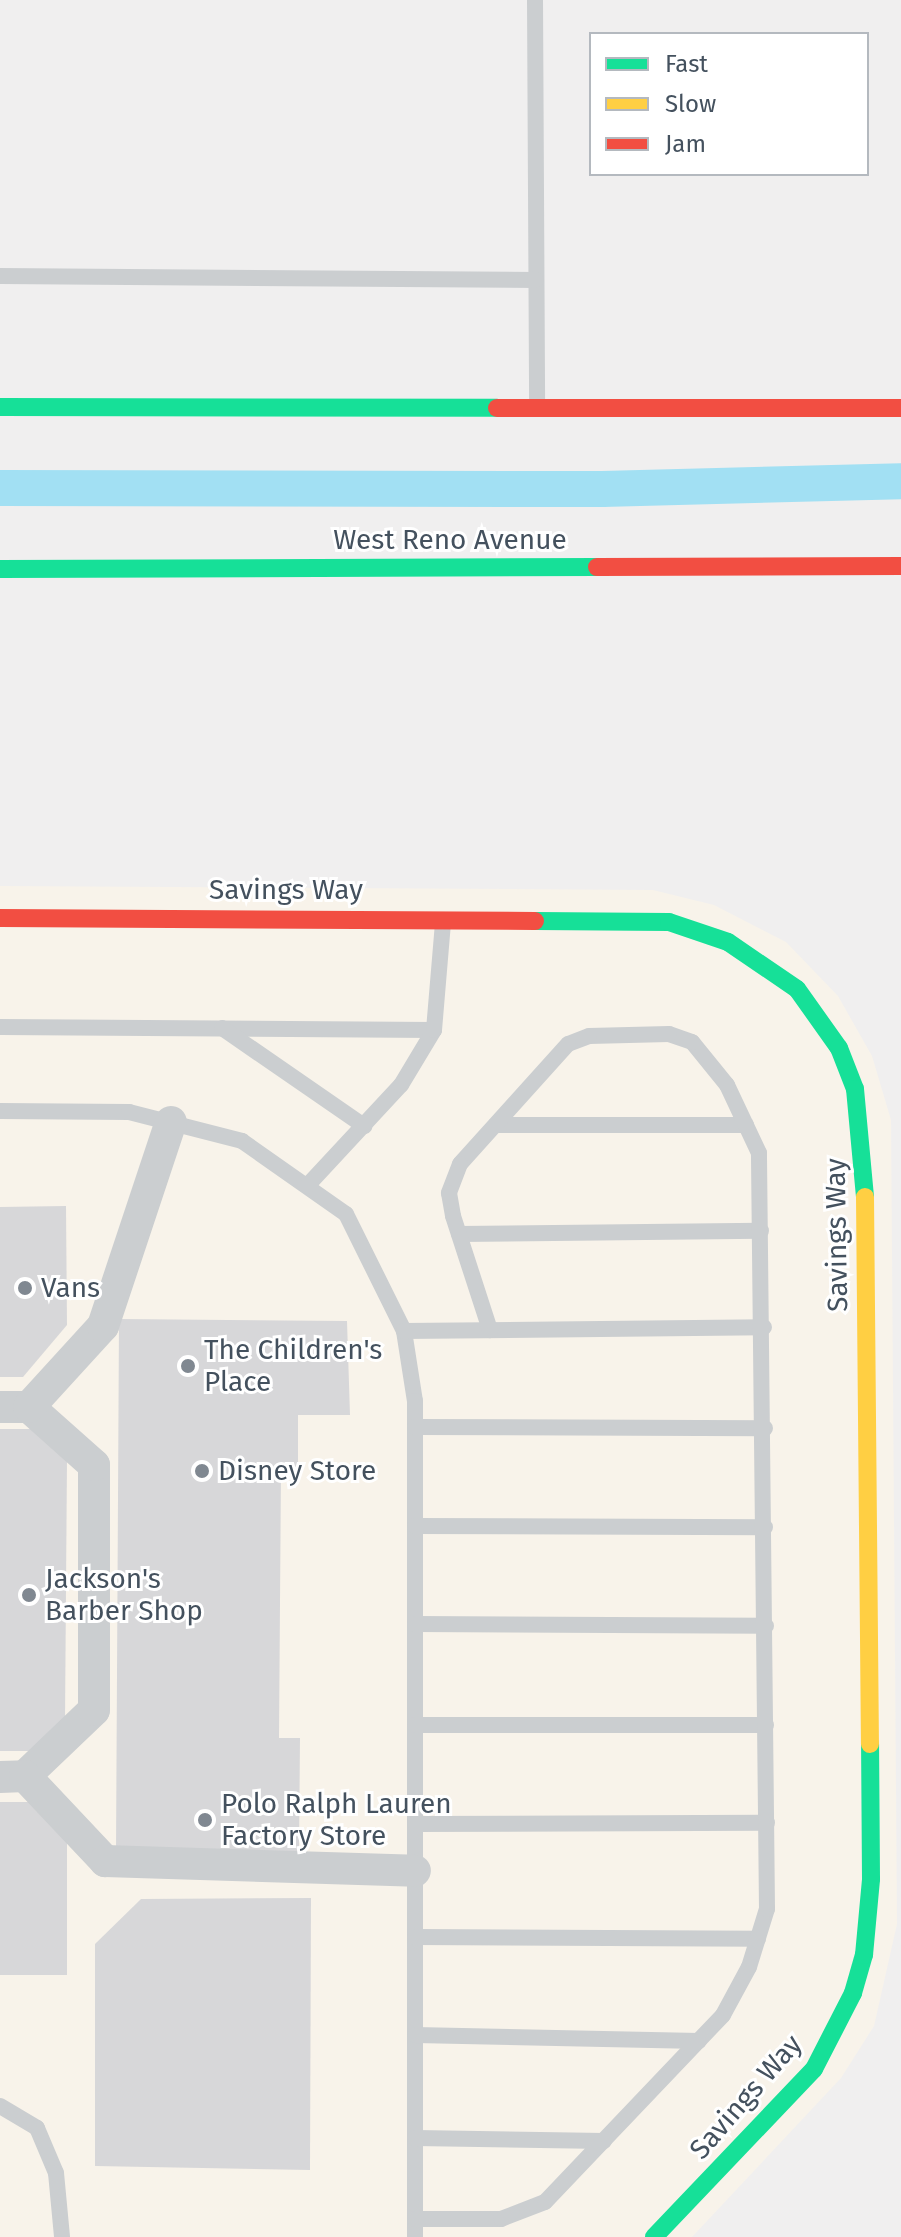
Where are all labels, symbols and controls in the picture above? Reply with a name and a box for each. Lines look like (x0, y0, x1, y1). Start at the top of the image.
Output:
legend (589, 32, 869, 176)
text: Fast (665, 50, 708, 78)
text: Slow (665, 90, 716, 118)
text: Jam (665, 130, 706, 158)
street label: West Reno Avenue (333, 523, 567, 557)
street label: Savings Way (209, 873, 363, 907)
street label: Savings Way (819, 1158, 855, 1312)
place label: Vans (41, 1271, 100, 1305)
marker: Vans (16, 1279, 34, 1297)
place label: The Children's Place (204, 1333, 382, 1399)
marker: The Children's Place (179, 1357, 197, 1375)
place label: Disney Store (218, 1454, 376, 1488)
marker: Disney Store (193, 1462, 211, 1480)
place label: Jackson's Barber Shop (45, 1562, 203, 1628)
marker: Jackson's Barber Shop (20, 1586, 38, 1604)
place label: Polo Ralph Lauren Factory Store (221, 1787, 452, 1853)
marker: Polo Ralph Lauren Factory Store (196, 1811, 214, 1829)
street label: Savings Way (683, 2028, 809, 2166)

